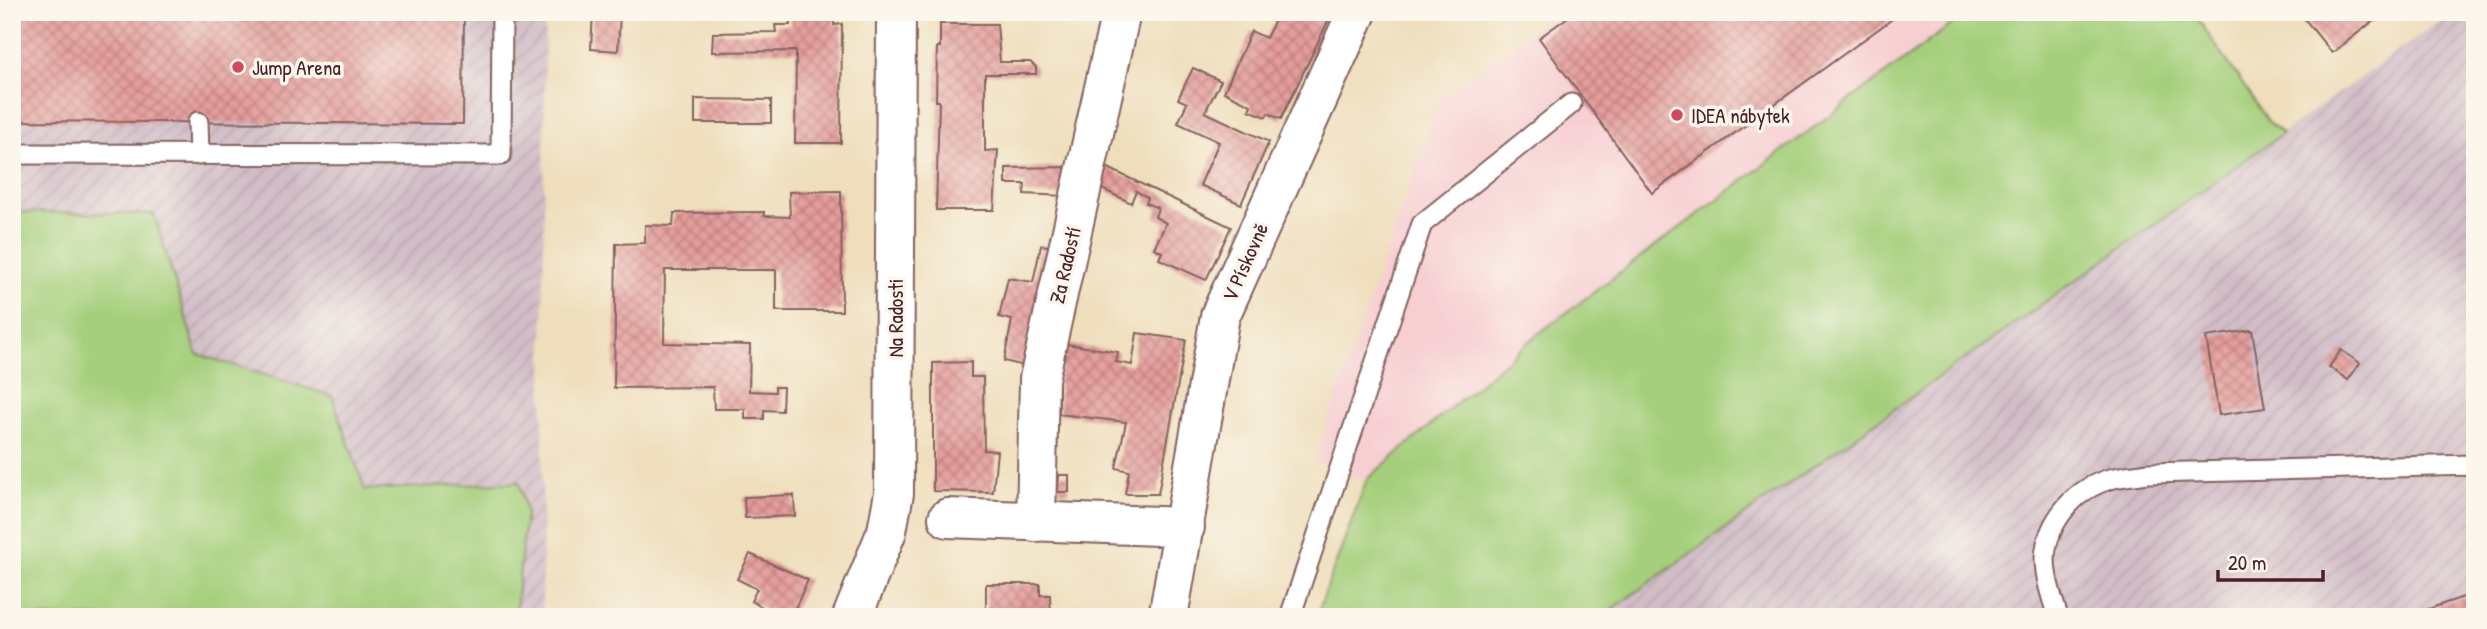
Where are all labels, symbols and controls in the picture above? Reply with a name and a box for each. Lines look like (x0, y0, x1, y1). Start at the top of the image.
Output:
place label: Jump Arena (252, 53, 341, 82)
marker: Jump Arena (230, 59, 246, 75)
place label: IDEA nábytek (1691, 101, 1790, 130)
marker: IDEA nábytek (1669, 107, 1685, 123)
street label: V Pískovně (1215, 218, 1275, 306)
street label: Za Radostí (1042, 224, 1088, 306)
street label: Na Radosti (881, 279, 910, 357)
scale bar (2218, 538, 2322, 582)
text: 20 m (2228, 548, 2266, 577)

